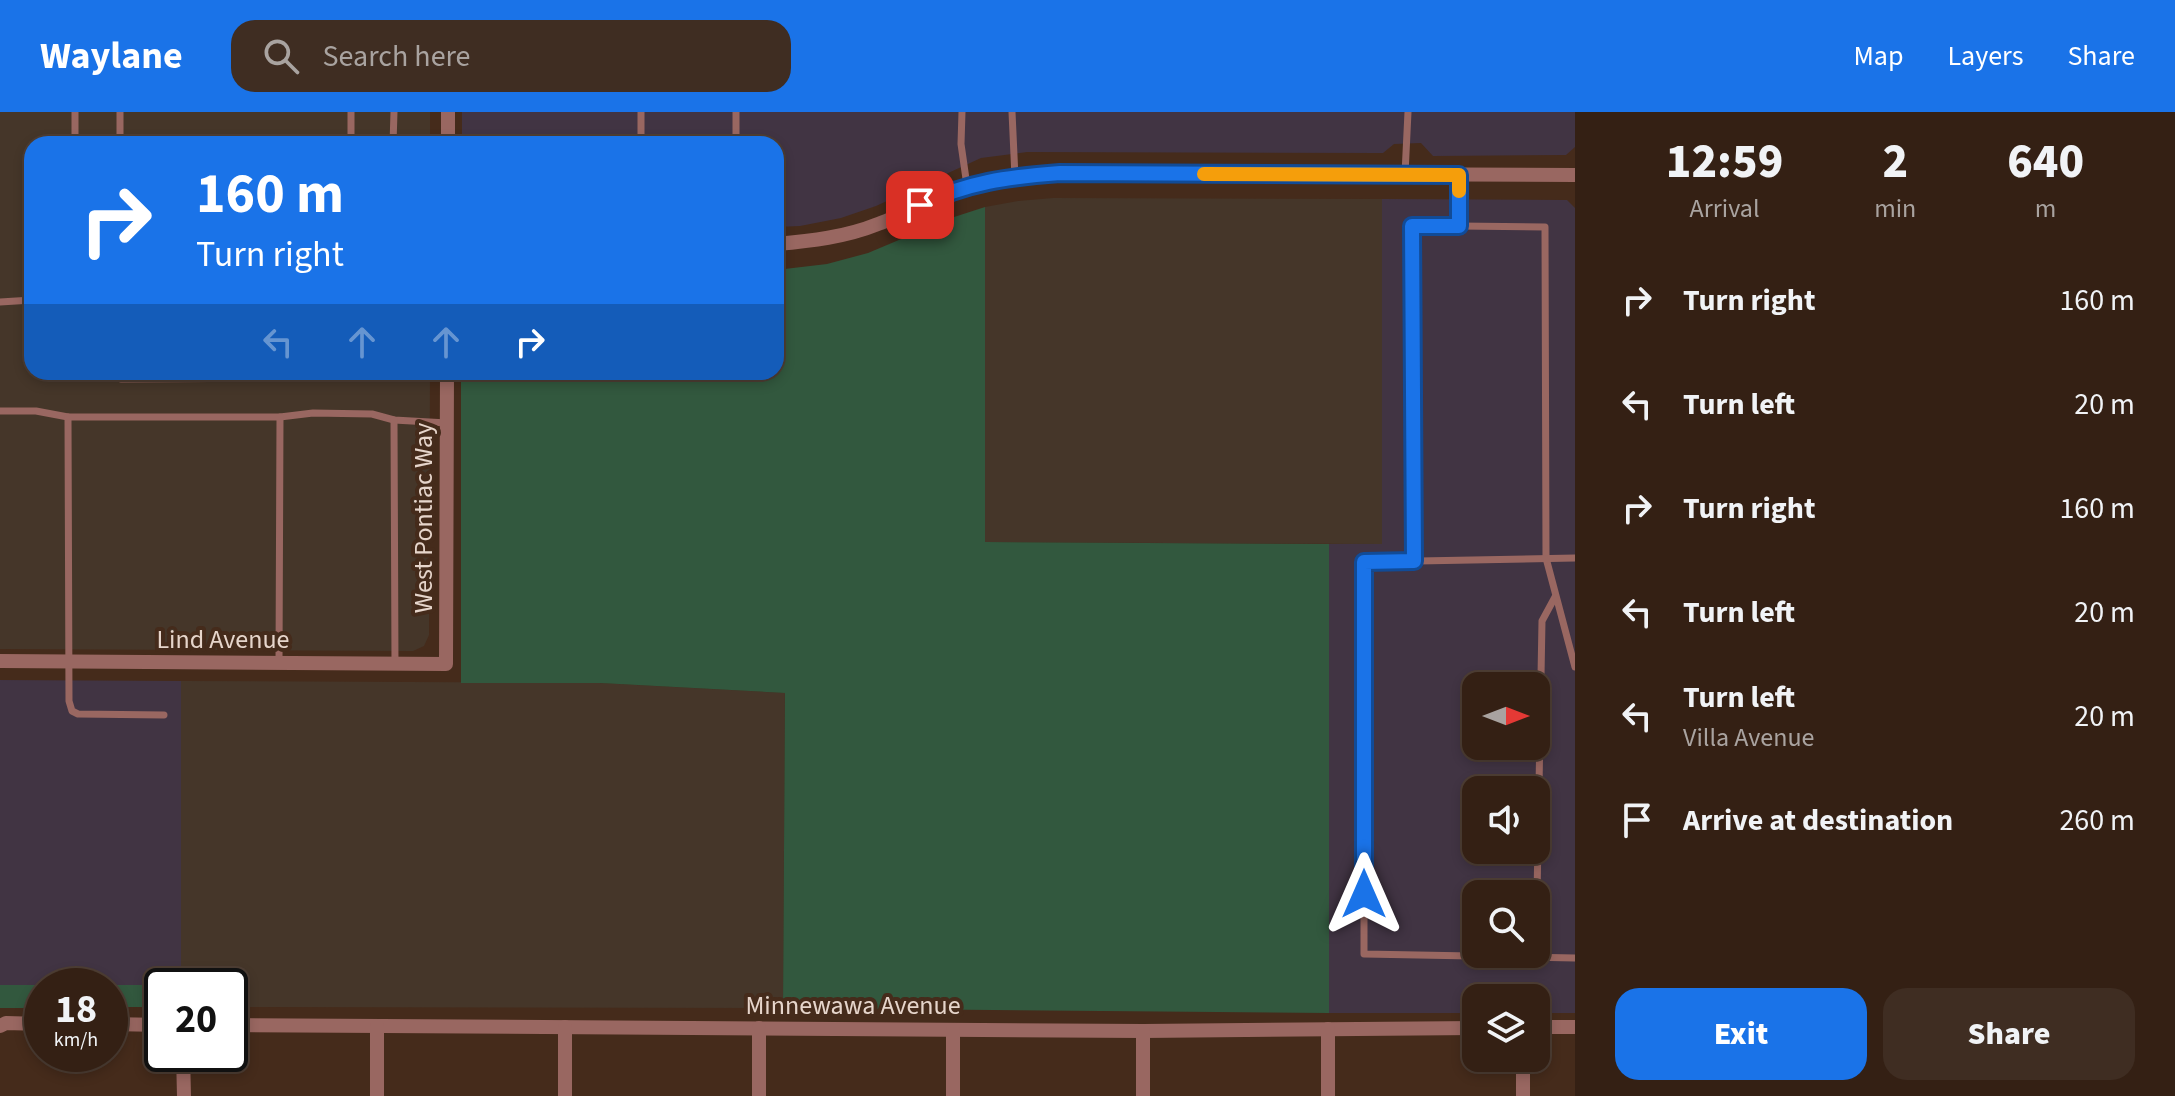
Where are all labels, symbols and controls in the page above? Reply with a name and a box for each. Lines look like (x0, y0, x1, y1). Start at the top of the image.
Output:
search box (231, 20, 791, 92)
text: Waylane (40, 29, 183, 83)
icon: search (259, 34, 303, 78)
text: Search here (323, 35, 471, 78)
text: Map (1853, 36, 1903, 76)
text: Layers (1947, 36, 2023, 76)
text: Share (2067, 36, 2135, 76)
text: 12:59 (1666, 128, 1783, 196)
text: 2 (1882, 128, 1908, 196)
text: 640 (2007, 128, 2084, 196)
text: 160 m (196, 155, 344, 234)
icon: right (64, 168, 168, 272)
pin (886, 171, 954, 239)
icon: arrive (898, 183, 942, 227)
text: Arrival (1690, 190, 1760, 227)
text: min (1874, 190, 1916, 227)
text: m (2035, 190, 2056, 227)
text: Turn right (196, 229, 344, 280)
icon: right (1615, 278, 1659, 322)
text: Turn right (1683, 279, 1815, 322)
text: 160 m (2059, 279, 2135, 322)
icon: left (256, 320, 300, 364)
icon: ahead (340, 320, 384, 364)
icon: ahead (424, 320, 468, 364)
icon: right (508, 320, 552, 364)
icon: left (1615, 382, 1659, 426)
text: Turn left (1683, 383, 1795, 426)
text: 20 m (2074, 383, 2135, 426)
street label: West Pontiac Way (405, 423, 442, 613)
icon: right (1615, 486, 1659, 530)
text: Turn right (1683, 487, 1815, 530)
text: 160 m (2059, 487, 2135, 530)
icon: left (1615, 590, 1659, 634)
text: Turn left (1683, 591, 1795, 634)
text: 20 m (2074, 591, 2135, 634)
street label: Lind Avenue (156, 621, 290, 658)
north arrow (1462, 672, 1550, 760)
map controls (1462, 672, 1550, 1072)
text: Turn left (1683, 676, 1795, 719)
icon: left (1615, 694, 1659, 738)
text: 20 m (2074, 695, 2135, 738)
text: Villa Avenue (1683, 719, 1814, 756)
button: sound (1462, 776, 1550, 864)
icon: arrive (1615, 798, 1659, 842)
text: Arrive at destination (1683, 799, 1953, 842)
text: 260 m (2059, 799, 2135, 842)
position arrow (1322, 852, 1406, 936)
button: search (1462, 880, 1550, 968)
speed limit sign: 20 (144, 968, 248, 1072)
text: 18 (55, 981, 97, 1038)
button: layers (1462, 984, 1550, 1072)
street label: Minnewawa Avenue (745, 987, 961, 1024)
button: Exit (1615, 988, 1867, 1080)
button: Share (1883, 988, 2135, 1080)
text: km/h (54, 1026, 98, 1054)

